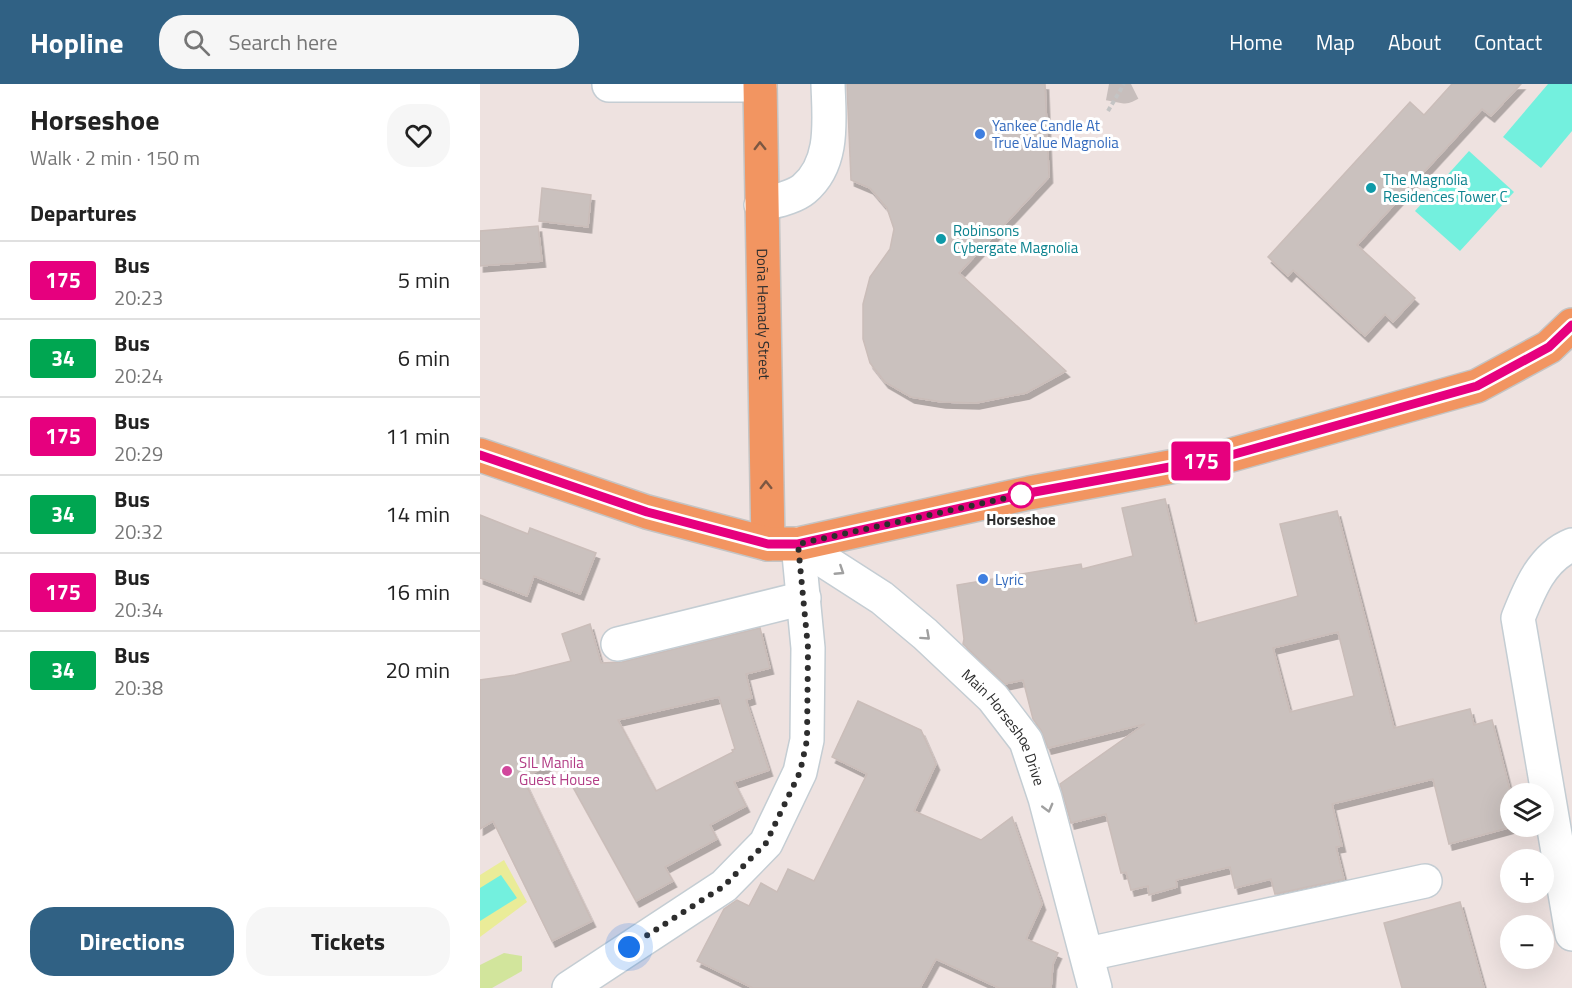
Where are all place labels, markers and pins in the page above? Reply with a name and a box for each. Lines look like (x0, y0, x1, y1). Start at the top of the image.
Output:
place label: Yankee Candle At True Value Magnolia (992, 114, 1119, 154)
marker: Yankee Candle At True Value Magnolia (973, 127, 987, 141)
place label: The Magnolia Residences Tower C (1383, 168, 1508, 208)
marker: The Magnolia Residences Tower C (1364, 181, 1378, 195)
place label: Robinsons Cybergate Magnolia (953, 219, 1079, 259)
marker: Robinsons Cybergate Magnolia (934, 232, 948, 246)
marker: Horseshoe (1008, 482, 1034, 508)
place label: Horseshoe (986, 508, 1056, 531)
place label: Lyric (995, 568, 1024, 591)
marker: Lyric (976, 572, 990, 586)
place label: SIL Manila Guest House (519, 751, 600, 791)
marker: SIL Manila Guest House (500, 764, 514, 778)

